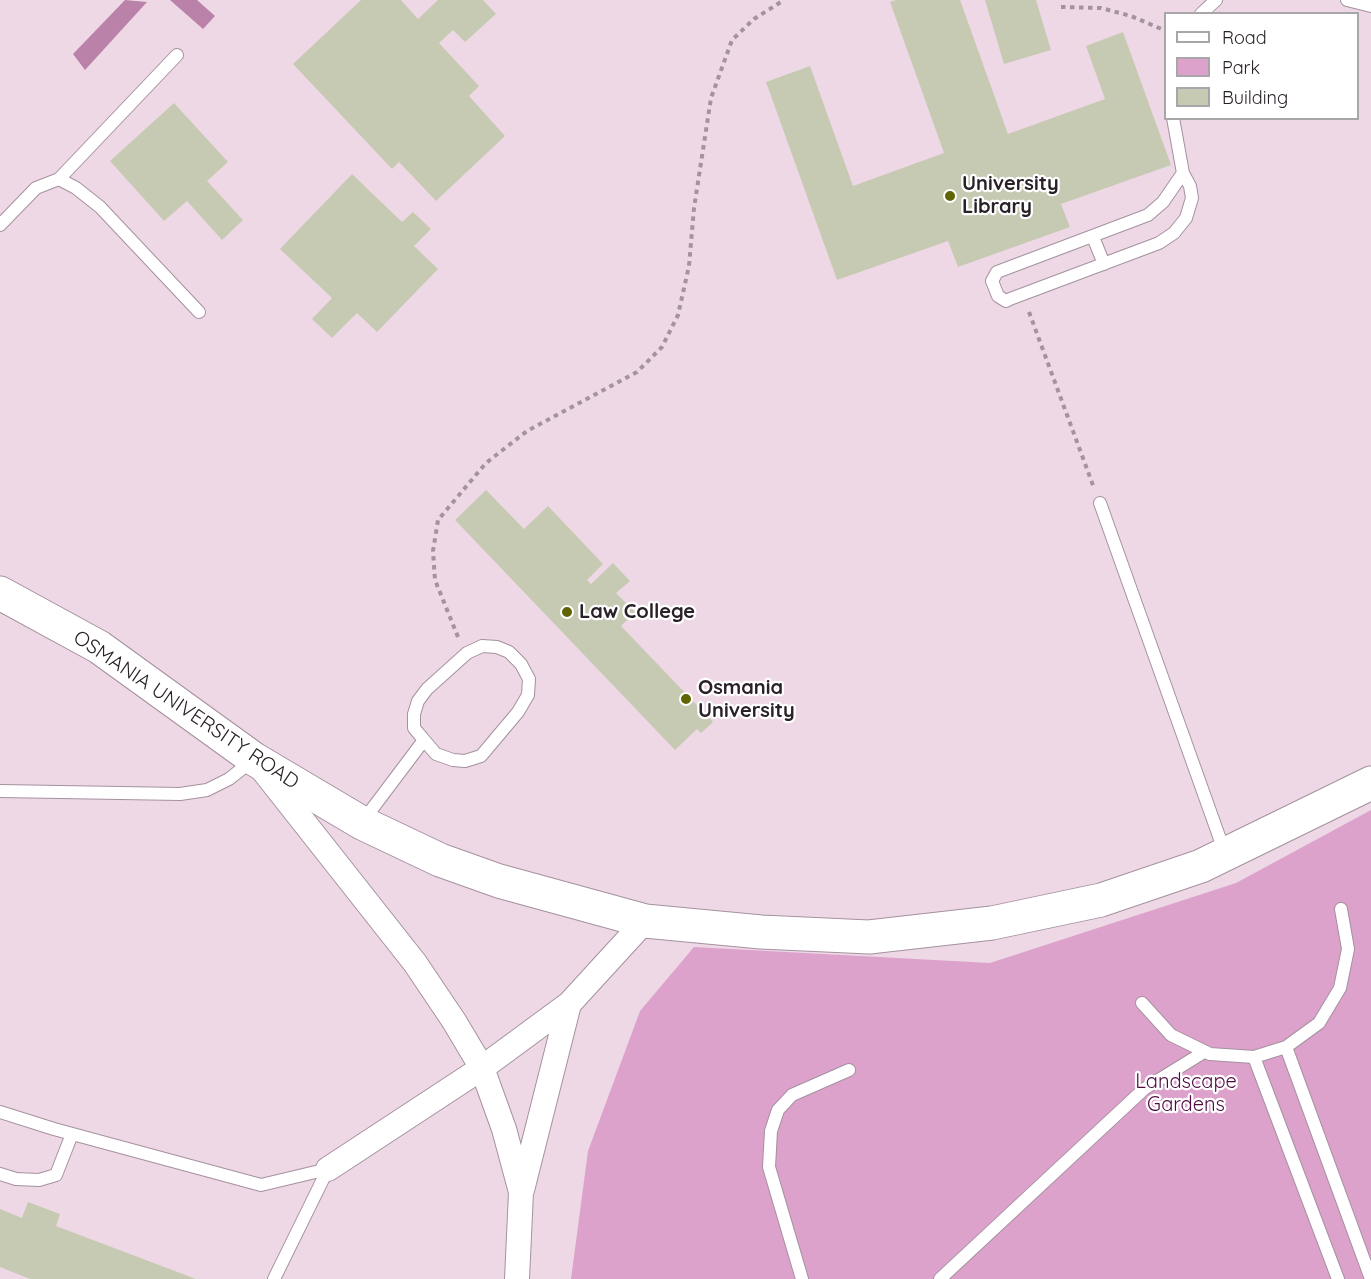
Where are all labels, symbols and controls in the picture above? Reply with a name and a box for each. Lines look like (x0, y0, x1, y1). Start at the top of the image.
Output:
legend (1164, 12, 1359, 120)
text: Road (1222, 26, 1267, 49)
text: Park (1222, 56, 1260, 79)
text: Building (1222, 86, 1288, 109)
place label: University Library (962, 172, 1059, 219)
marker: University Library (943, 189, 957, 203)
place label: Law College (579, 600, 695, 624)
marker: Law College (560, 605, 574, 619)
street label: OSMANIA UNIVERSITY ROAD (69, 625, 303, 795)
place label: Osmania University (698, 676, 795, 723)
marker: Osmania University (679, 692, 693, 706)
park label: Landscape Gardens (1135, 1070, 1237, 1117)

